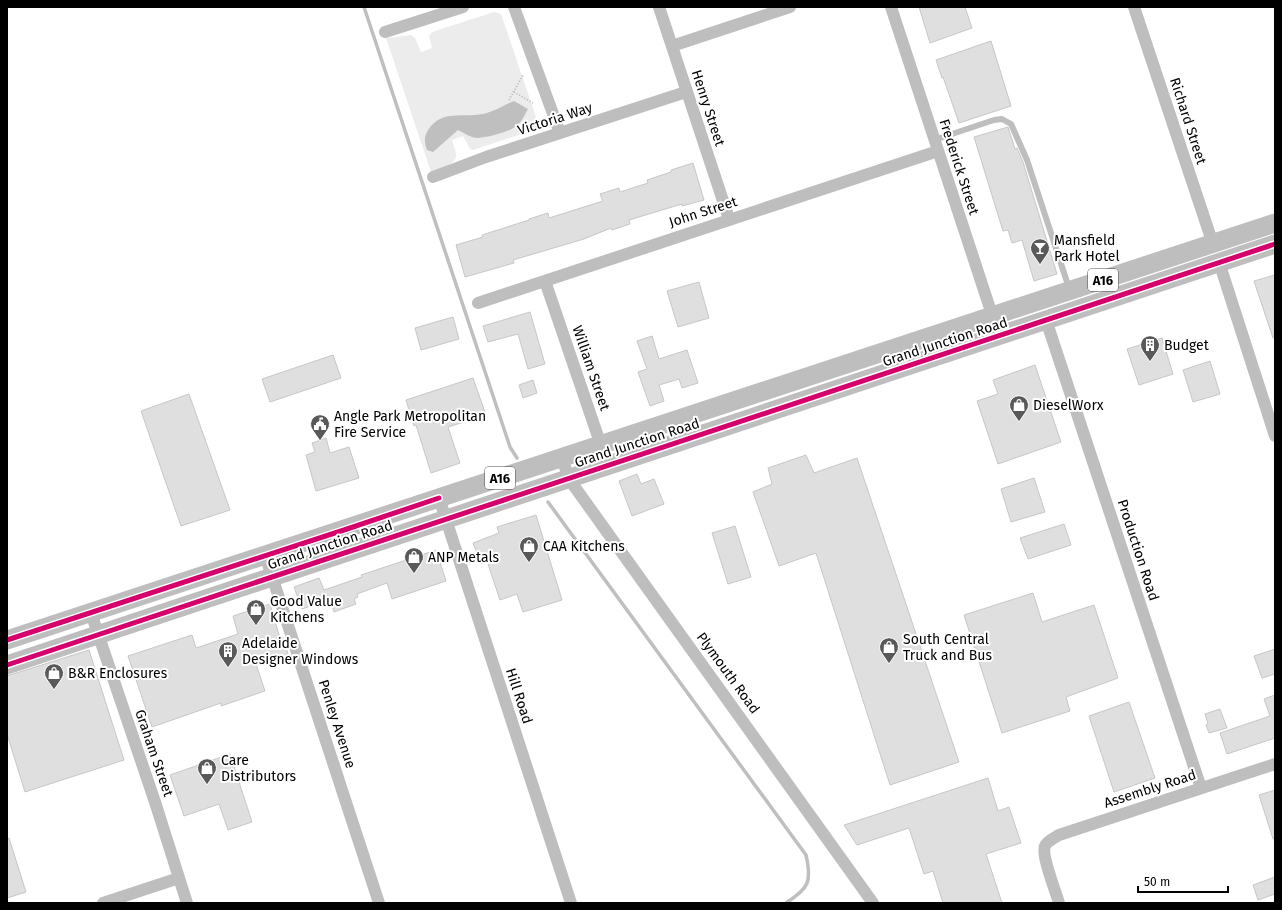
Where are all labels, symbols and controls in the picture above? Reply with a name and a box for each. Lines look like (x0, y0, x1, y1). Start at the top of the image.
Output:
street label: Henry Street (688, 68, 729, 149)
street label: Richard Street (1166, 76, 1210, 167)
street label: Victoria Way (515, 99, 595, 139)
street label: Frederick Street (935, 117, 983, 218)
street label: John Street (667, 193, 740, 231)
place label: Mansfield Park Hotel (1054, 232, 1120, 265)
bar icon: Mansfield Park Hotel (1029, 237, 1051, 265)
road number: A16 (1088, 269, 1118, 291)
street label: Grand Junction Road (880, 314, 1010, 370)
street label: William Street (568, 323, 614, 414)
building icon: Budget (1139, 334, 1161, 362)
place label: Budget (1164, 337, 1210, 354)
shop icon: DieselWorx (1008, 394, 1030, 422)
place label: DieselWorx (1033, 397, 1104, 414)
place label: Angle Park Metropolitan Fire Service (334, 408, 486, 441)
public building icon: Angle Park Metropolitan Fire Service (309, 413, 331, 441)
street label: Grand Junction Road (572, 415, 702, 471)
road number: A16 (485, 467, 515, 489)
street label: Production Road (1114, 497, 1162, 603)
street label: Grand Junction Road (265, 517, 395, 573)
shop icon: CAA Kitchens (518, 535, 540, 563)
place label: CAA Kitchens (543, 538, 625, 555)
shop icon: ANP Metals (403, 546, 425, 574)
place label: ANP Metals (428, 549, 499, 566)
place label: Good Value Kitchens (270, 593, 342, 626)
shop icon: Good Value Kitchens (245, 598, 267, 626)
street label: Plymouth Road (693, 629, 763, 717)
place label: South Central Truck and Bus (903, 631, 993, 664)
place label: Adelaide Designer Windows (242, 635, 359, 668)
shop icon: South Central Truck and Bus (878, 636, 900, 664)
building icon: Adelaide Designer Windows (217, 640, 239, 668)
shop icon: B&R Enclosures (43, 662, 65, 690)
place label: B&R Enclosures (68, 665, 168, 682)
street label: Hill Road (502, 666, 536, 726)
street label: Penley Avenue (315, 678, 359, 770)
street label: Graham Street (131, 707, 177, 800)
place label: Care Distributors (221, 752, 297, 785)
shop icon: Care Distributors (196, 757, 218, 785)
street label: Assembly Road (1102, 766, 1198, 812)
scale bar (1138, 868, 1228, 894)
text: 50 m (1144, 875, 1170, 889)

